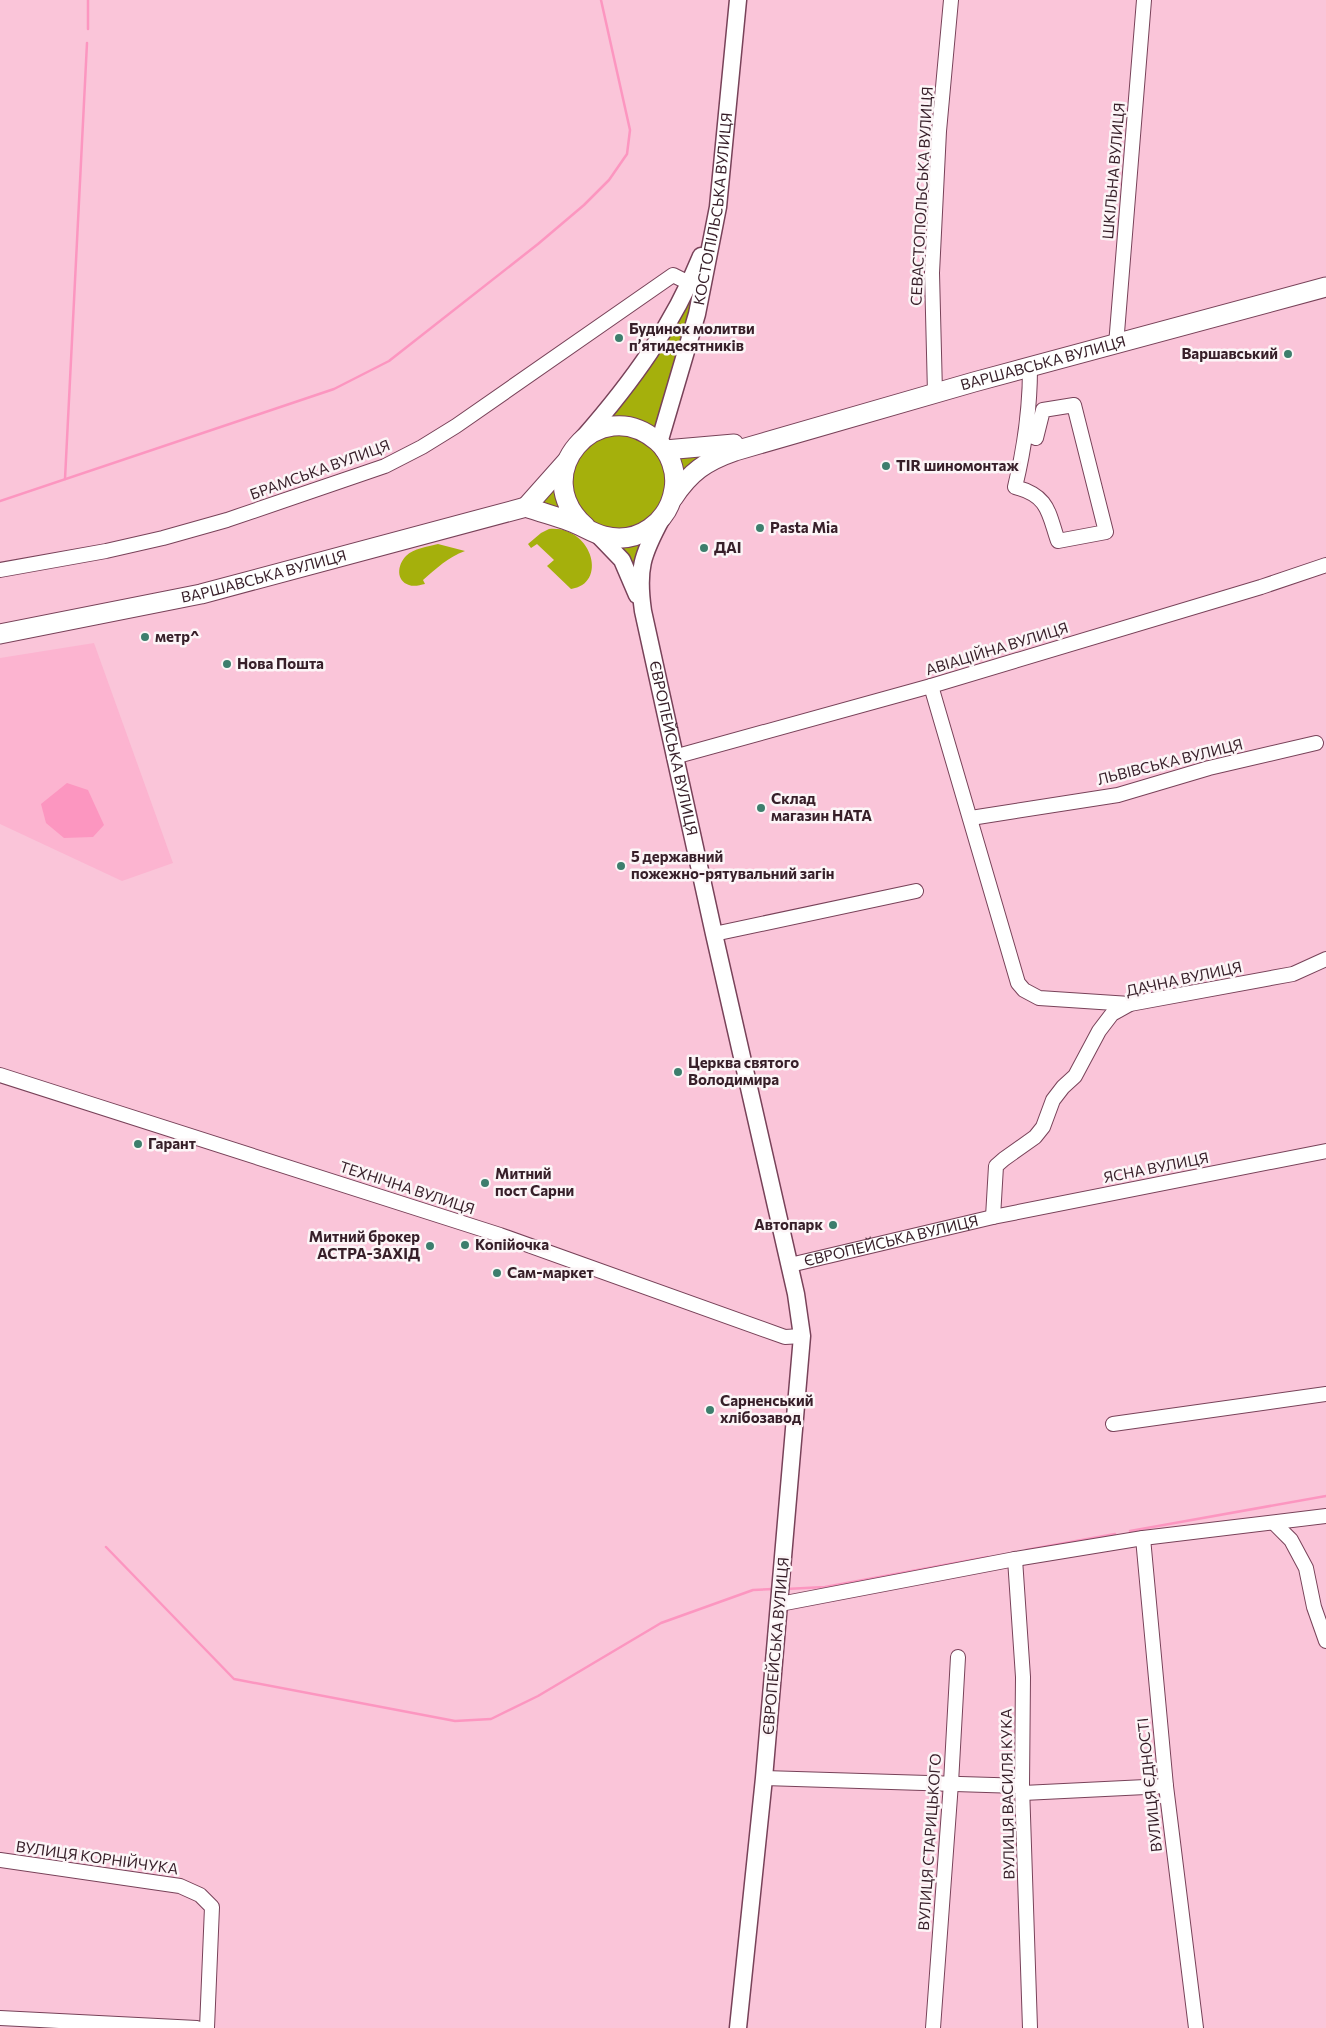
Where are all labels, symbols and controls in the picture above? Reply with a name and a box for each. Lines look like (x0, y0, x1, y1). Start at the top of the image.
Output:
street label: СЕВАСТОПОЛЬСЬКА ВУЛИЦЯ (906, 86, 936, 306)
street label: ШКІЛЬНА ВУЛИЦЯ (1098, 102, 1128, 240)
street label: КОСТОПІЛЬСЬКА ВУЛИЦЯ (689, 112, 735, 307)
place label: Будинок молитви п’ятидесятників (629, 319, 755, 354)
street label: ВАРШАВСЬКА ВУЛИЦЯ (958, 331, 1128, 393)
marker: Будинок молитви п’ятидесятників (613, 332, 625, 344)
place label: Варшавський (1181, 344, 1278, 362)
marker: Варшавський (1282, 348, 1294, 360)
street label: БРАМСЬКА ВУЛИЦЯ (247, 435, 392, 503)
place label: TIR шиномонтаж (896, 456, 1019, 474)
marker: TIR шиномонтаж (880, 460, 892, 472)
place label: Pasta Mia (770, 518, 838, 536)
marker: Pasta Mia (754, 522, 766, 534)
place label: ДАІ (714, 538, 742, 556)
marker: ДАІ (698, 542, 710, 554)
street label: ВАРШАВСЬКА ВУЛИЦЯ (179, 545, 348, 606)
street label: АВІАЦІЙНА ВУЛИЦЯ (923, 618, 1070, 678)
place label: метр^ (155, 627, 199, 645)
marker: метр^ (139, 631, 151, 643)
place label: Нова Пошта (237, 654, 324, 672)
marker: Нова Пошта (221, 658, 233, 670)
street label: ЄВРОПЕЙСЬКА ВУЛИЦЯ (646, 659, 702, 837)
street label: ЛЬВІВСЬКА ВУЛИЦЯ (1095, 734, 1244, 788)
place label: Склад магазин НАТА (771, 789, 872, 824)
marker: Склад магазин НАТА (755, 802, 767, 814)
place label: 5 державний пожежно-рятувальний загін (631, 847, 835, 882)
marker: 5 державний пожежно-рятувальний загін (615, 860, 627, 872)
street label: ДАЧНА ВУЛИЦЯ (1124, 957, 1243, 999)
place label: Церква святого Володимира (688, 1053, 799, 1088)
marker: Церква святого Володимира (672, 1066, 684, 1078)
place label: Гарант (148, 1134, 196, 1152)
marker: Гарант (132, 1138, 144, 1150)
street label: ЯСНА ВУЛИЦЯ (1102, 1148, 1210, 1186)
street label: ТЕХНІЧНА ВУЛИЦЯ (337, 1157, 477, 1217)
place label: Митний пост Сарни (495, 1164, 574, 1199)
marker: Митний пост Сарни (479, 1177, 491, 1189)
street label: ЄВРОПЕЙСЬКА ВУЛИЦЯ (802, 1211, 980, 1269)
place label: Автопарк (754, 1215, 823, 1233)
marker: Автопарк (827, 1219, 839, 1231)
place label: Митний брокер АСТРА-ЗАХІД (309, 1227, 420, 1262)
place label: Копійочка (475, 1235, 549, 1253)
marker: Копійочка (459, 1239, 471, 1251)
marker: Митний брокер АСТРА-ЗАХІД (424, 1240, 436, 1252)
place label: Сам-маркет (507, 1263, 594, 1281)
marker: Сам-маркет (491, 1267, 503, 1279)
place label: Сарненський хлібозавод (720, 1391, 814, 1426)
marker: Сарненський хлібозавод (704, 1404, 716, 1416)
street label: ЄВРОПЕЙСЬКА ВУЛИЦЯ (758, 1556, 792, 1736)
street label: ВУЛИЦЯ ВАСИЛЯ КУКА (997, 1708, 1017, 1880)
street label: ВУЛИЦЯ ЄДНОСТІ (1133, 1717, 1165, 1853)
street label: ВУЛИЦЯ СТАРИЦЬКОГО (914, 1753, 944, 1931)
street label: ВУЛИЦЯ КОРНІЙЧУКА (15, 1837, 179, 1877)

